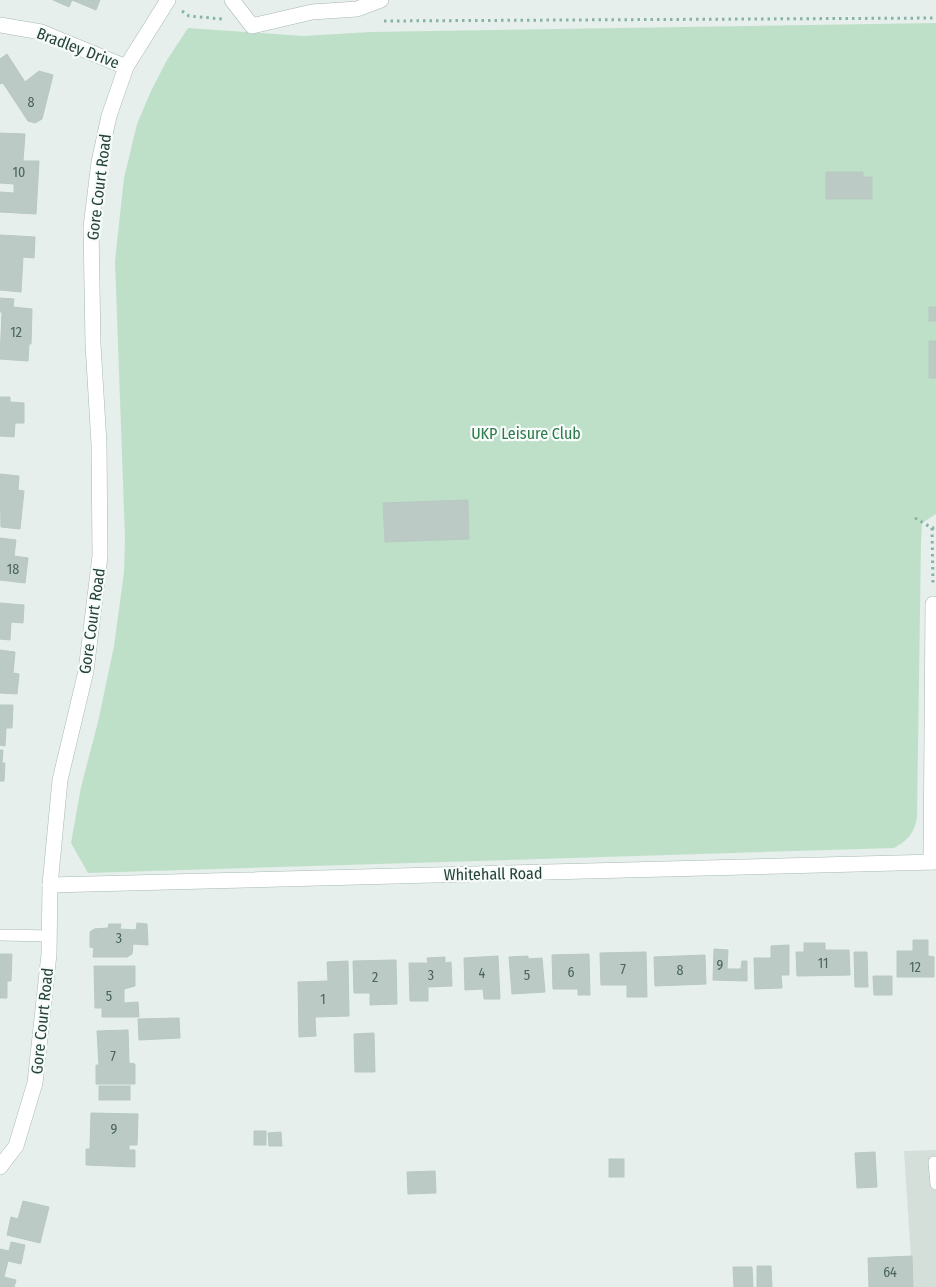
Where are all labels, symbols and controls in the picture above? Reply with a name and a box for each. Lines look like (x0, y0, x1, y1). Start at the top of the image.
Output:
street label: Bradley Drive (34, 24, 122, 72)
house number: 8 (28, 94, 35, 111)
street label: Gore Court Road (83, 133, 115, 241)
house number: 10 (13, 164, 25, 181)
house number: 12 (10, 324, 22, 341)
park label: UKP Leisure Club (471, 424, 581, 443)
house number: 18 (7, 561, 19, 578)
street label: Gore Court Road (75, 567, 109, 675)
street label: Whitehall Road (443, 864, 543, 884)
house number: 3 (116, 930, 122, 947)
house number: 11 (818, 955, 828, 972)
house number: 9 (717, 957, 724, 974)
house number: 12 (909, 959, 921, 976)
house number: 7 (620, 961, 626, 978)
house number: 8 (677, 962, 684, 979)
house number: 6 (568, 964, 575, 981)
house number: 4 (479, 965, 486, 982)
street label: Gore Court Road (27, 967, 57, 1075)
house number: 3 (428, 967, 434, 984)
house number: 5 (524, 967, 530, 984)
house number: 2 (372, 969, 378, 986)
house number: 5 (106, 988, 112, 1005)
house number: 1 (320, 991, 326, 1008)
house number: 7 (110, 1048, 116, 1065)
house number: 9 (111, 1121, 118, 1138)
house number: 64 (883, 1264, 897, 1281)

